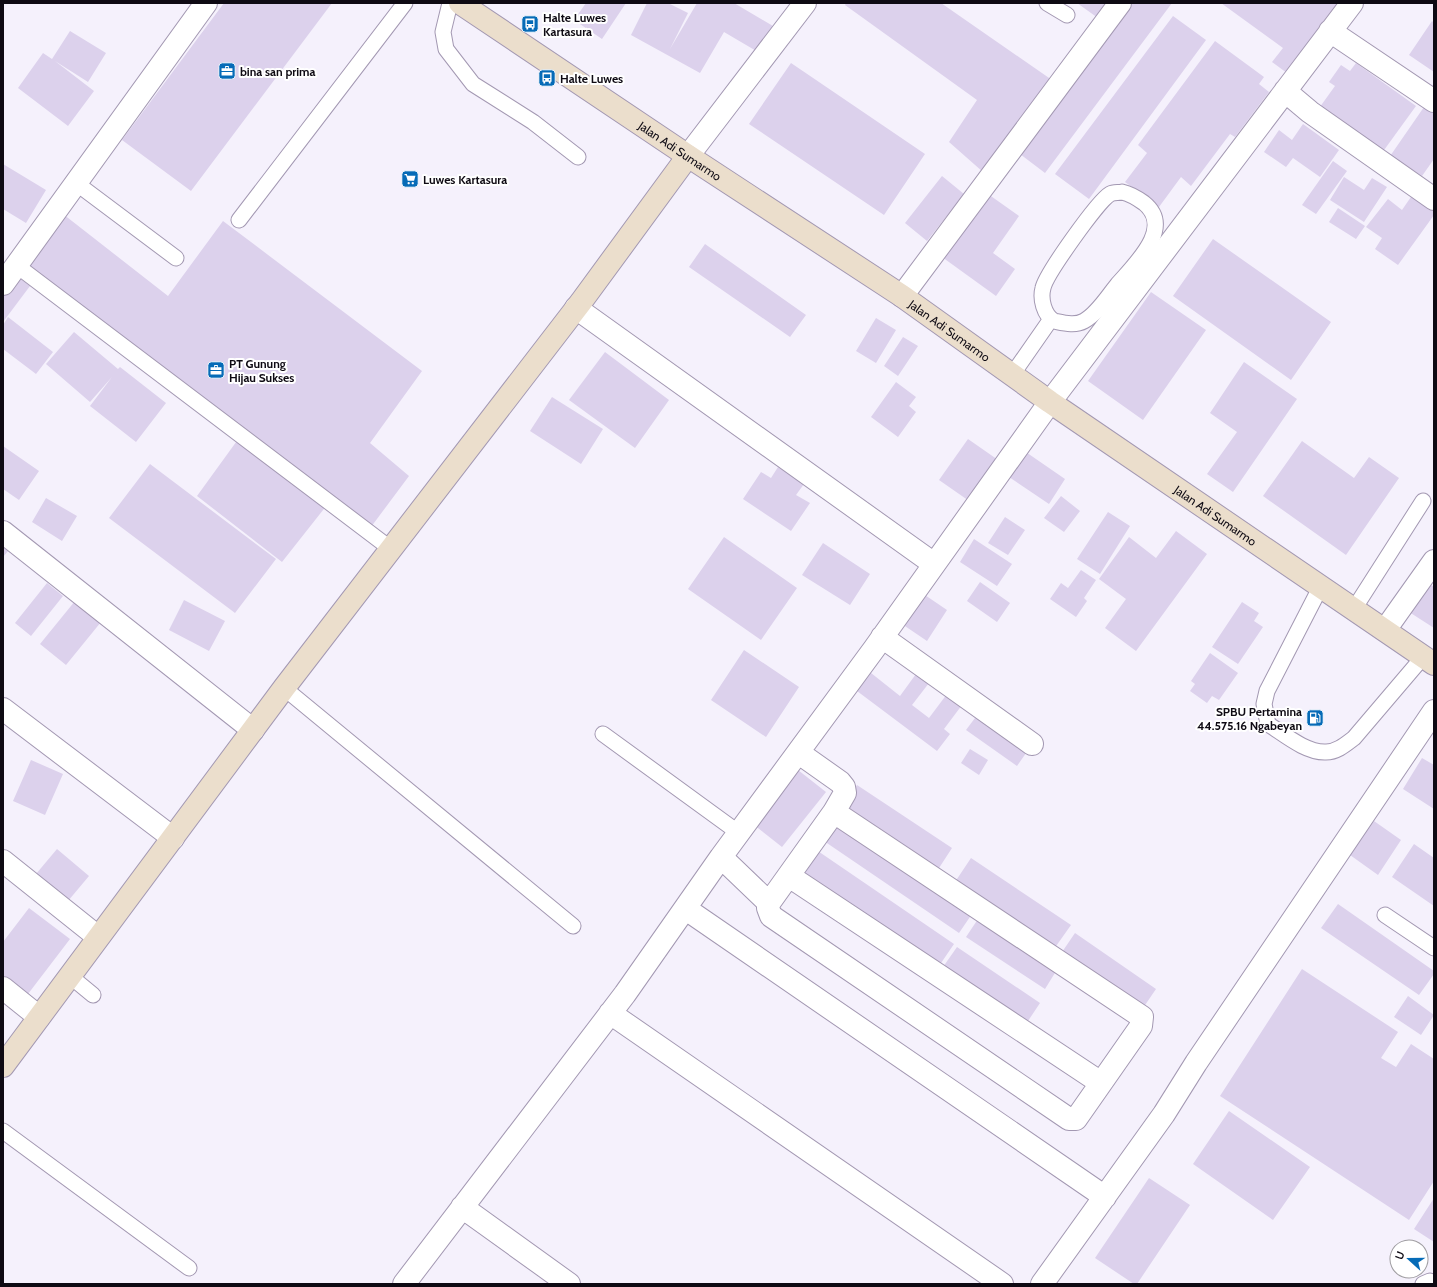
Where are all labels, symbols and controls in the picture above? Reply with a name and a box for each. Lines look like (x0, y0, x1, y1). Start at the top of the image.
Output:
place label: Halte Luwes Kartasura (543, 10, 606, 39)
bus stop icon: Halte Luwes Kartasura (520, 14, 540, 34)
office icon: bina san prima (217, 61, 237, 81)
place label: bina san prima (240, 64, 316, 79)
bus stop icon: Halte Luwes (537, 68, 557, 88)
place label: Halte Luwes (560, 71, 623, 86)
street label: Jalan Adi Sumarmo (635, 117, 725, 184)
supermarket icon: Luwes Kartasura (400, 169, 420, 189)
place label: Luwes Kartasura (423, 172, 507, 187)
street label: Jalan Adi Sumarmo (905, 295, 994, 365)
place label: PT Gunung Hijau Sukses (229, 356, 294, 385)
office icon: PT Gunung Hijau Sukses (206, 360, 226, 380)
street label: Jalan Adi Sumarmo (1171, 481, 1260, 549)
place label: SPBU Pertamina 44.575.16 Ngabeyan (1197, 704, 1302, 733)
fuel station icon: SPBU Pertamina 44.575.16 Ngabeyan (1305, 708, 1325, 728)
north arrow (1389, 1239, 1429, 1279)
text: U (1392, 1249, 1408, 1262)

